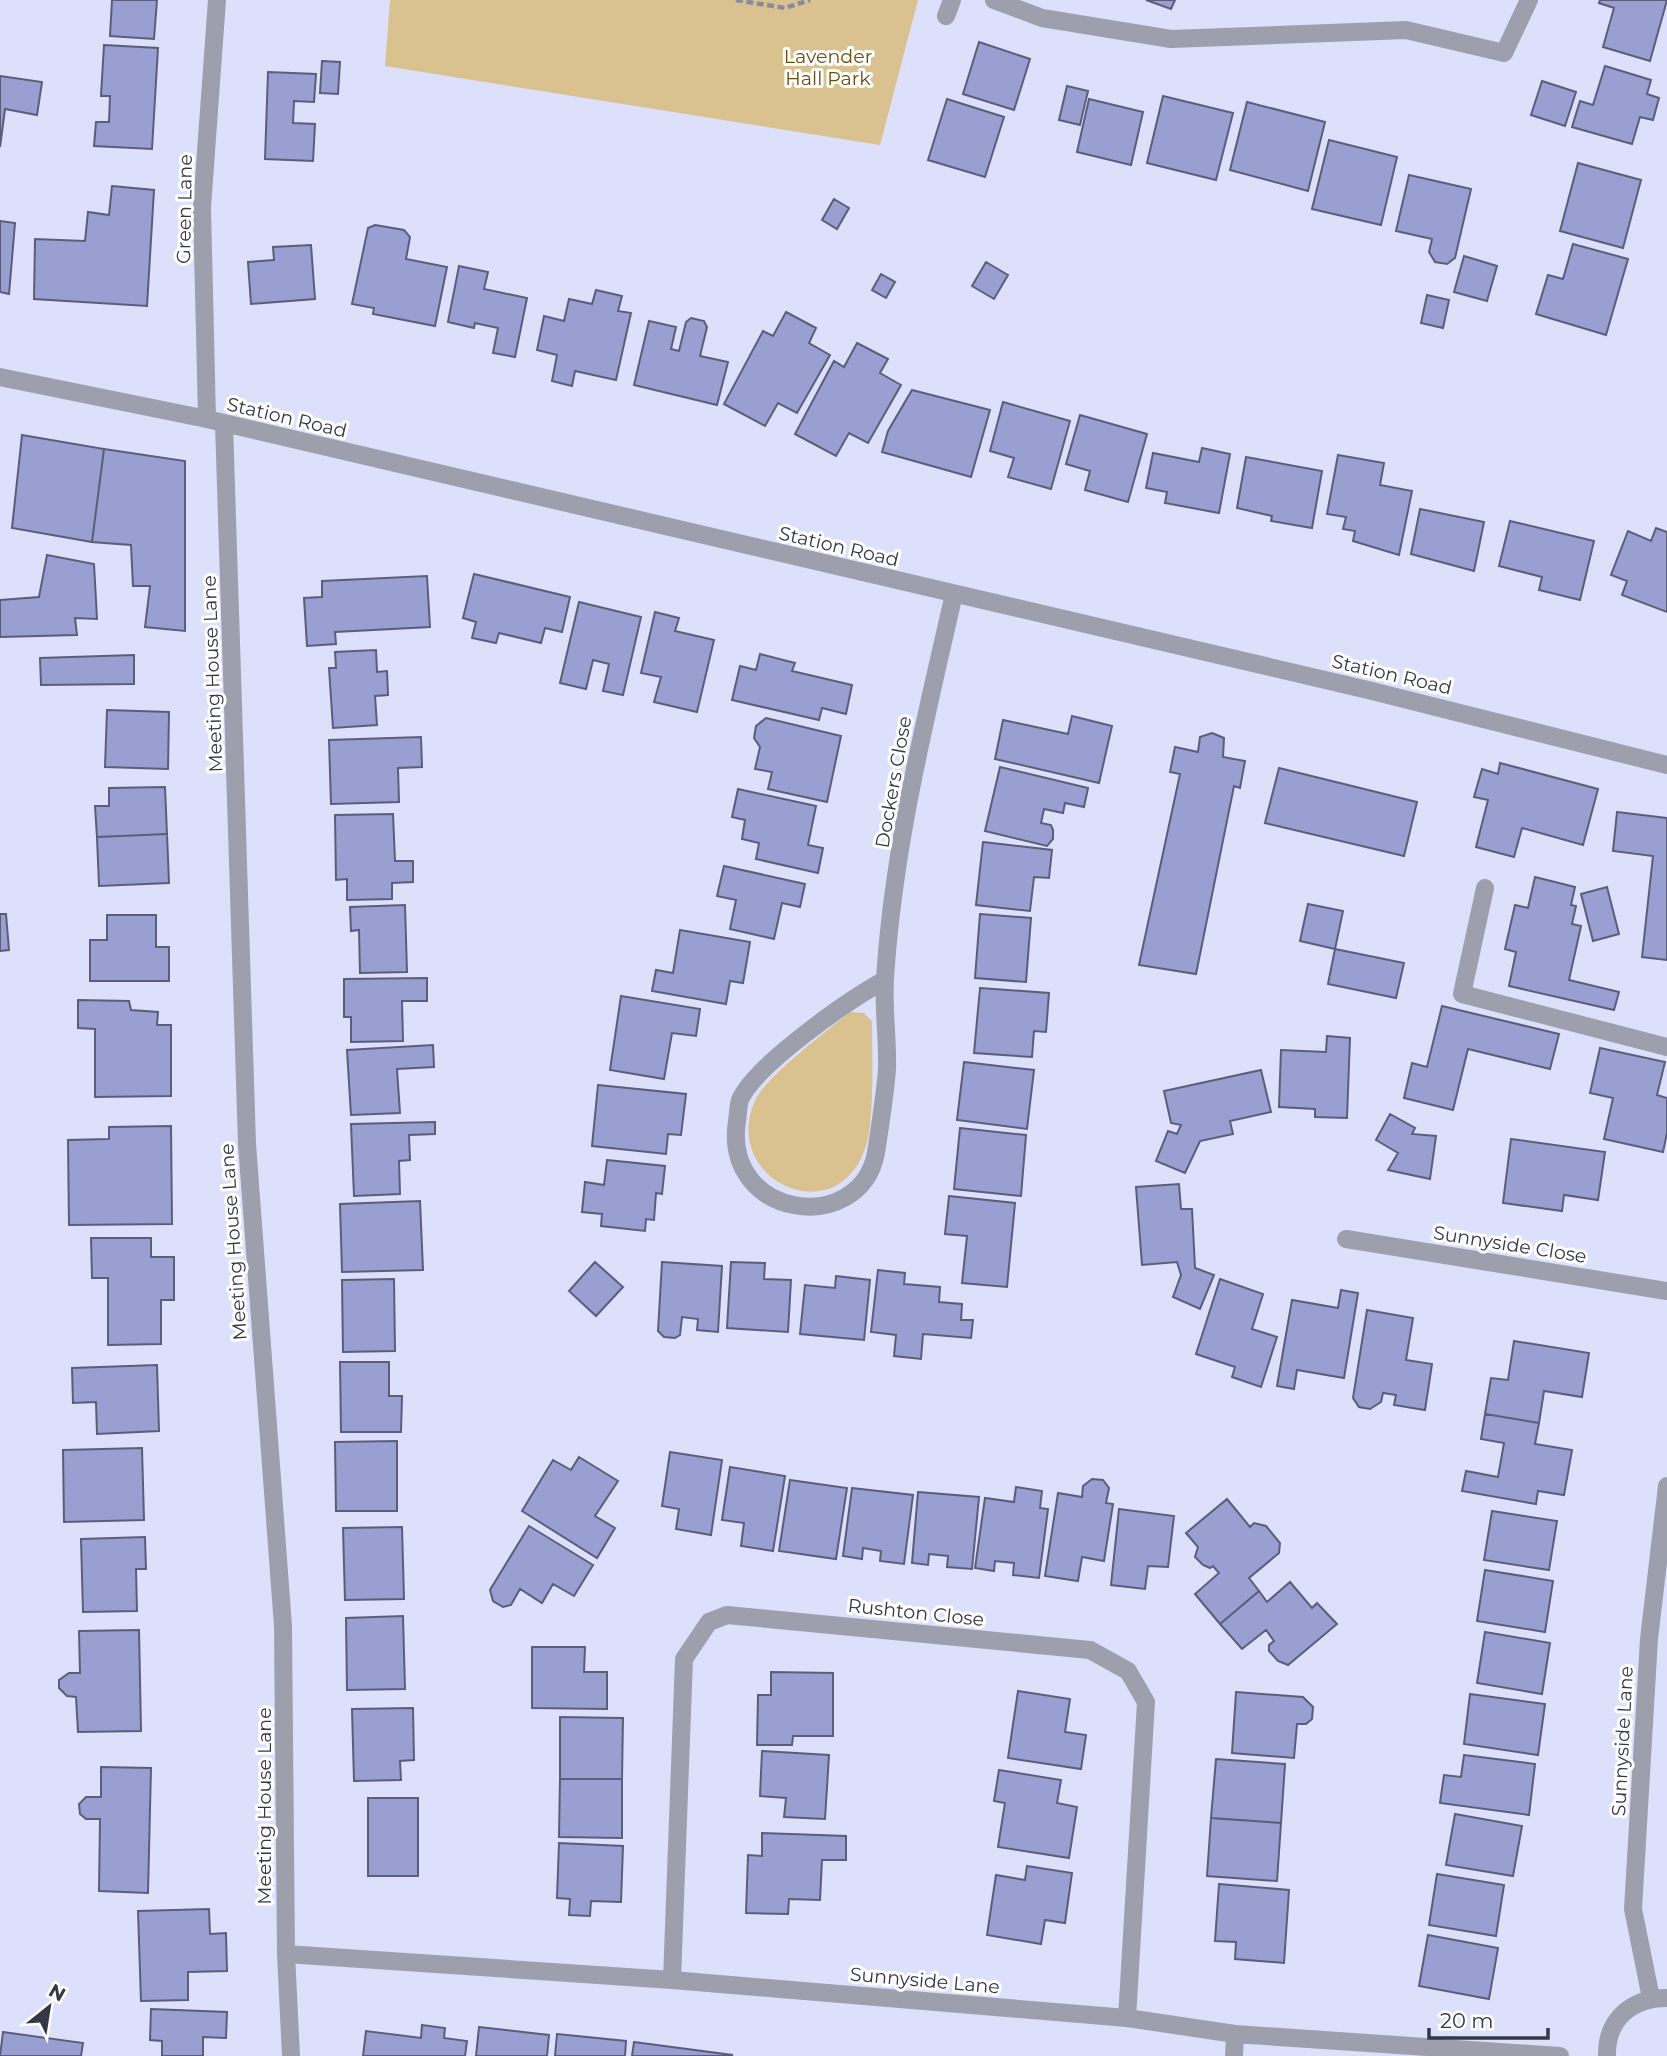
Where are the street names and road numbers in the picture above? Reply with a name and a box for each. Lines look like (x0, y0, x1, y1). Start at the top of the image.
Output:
street label: Green Lane (172, 154, 197, 264)
street label: Station Road (225, 393, 349, 442)
street label: Station Road (777, 522, 901, 571)
street label: Meeting House Lane (198, 575, 227, 773)
street label: Station Road (1330, 650, 1454, 699)
street label: Dockers Close (871, 714, 916, 850)
street label: Meeting House Lane (215, 1143, 252, 1341)
street label: Sunnyside Close (1432, 1221, 1588, 1268)
street label: Rushton Close (847, 1594, 985, 1631)
street label: Sunnyside Lane (1607, 1665, 1638, 1817)
street label: Meeting House Lane (253, 1707, 276, 1905)
street label: Sunnyside Lane (849, 1962, 1001, 1999)

